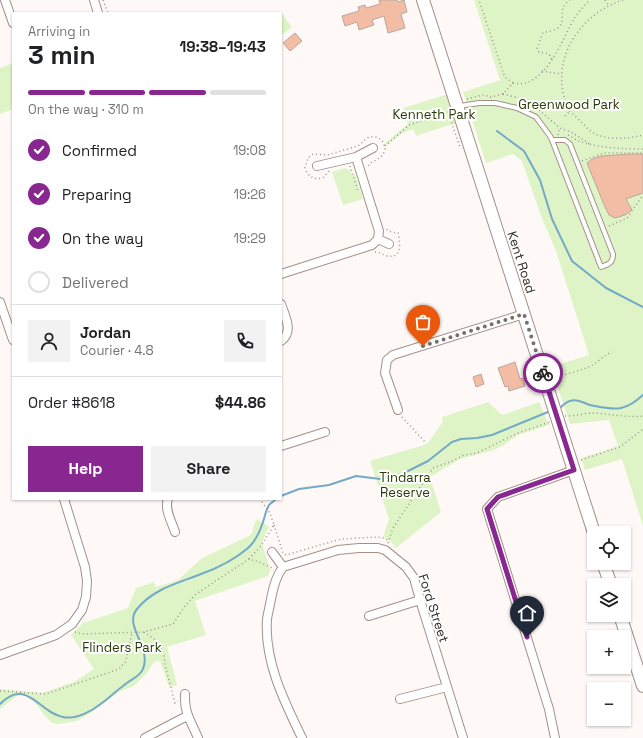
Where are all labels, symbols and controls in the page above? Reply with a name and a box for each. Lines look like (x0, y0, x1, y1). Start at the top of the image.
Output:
text: Arriving in (28, 23, 90, 40)
text: 19:38–19:43 (179, 37, 266, 56)
text: 3 min (28, 38, 96, 72)
park label: Greenwood Park (518, 96, 620, 113)
text: On the way · 310 m (28, 101, 144, 118)
park label: Kenneth Park (392, 106, 476, 123)
icon: check (28, 139, 50, 161)
text: Confirmed (62, 141, 137, 160)
text: 19:08 (233, 142, 266, 159)
icon: check (28, 183, 50, 205)
text: Preparing (62, 185, 132, 204)
text: 19:26 (234, 186, 266, 203)
icon: check (28, 227, 50, 249)
text: On the way (62, 229, 143, 248)
street label: Kent Road (503, 229, 540, 295)
text: 19:29 (234, 230, 266, 247)
text: Delivered (62, 273, 129, 292)
pin (406, 305, 440, 346)
icon: bag (412, 311, 434, 333)
button: person (28, 320, 70, 362)
button: phone (224, 320, 266, 362)
text: Jordan (80, 323, 131, 342)
text: Courier · 4.8 (80, 342, 154, 359)
courier (523, 353, 563, 393)
icon: bike (532, 362, 554, 384)
text: Order #8618 (28, 393, 115, 412)
text: $44.86 (215, 393, 266, 412)
button: Help (28, 446, 143, 492)
button: Share (151, 446, 266, 492)
park label: Tindarra Reserve (379, 469, 431, 501)
map controls (587, 526, 631, 726)
button: locate (587, 526, 631, 570)
street label: Ford Street (414, 572, 453, 645)
button: layers (587, 578, 631, 622)
pin (510, 596, 544, 637)
icon: home (516, 602, 538, 624)
button: + (587, 630, 631, 674)
park label: Flinders Park (82, 639, 162, 656)
button: − (587, 682, 631, 726)

